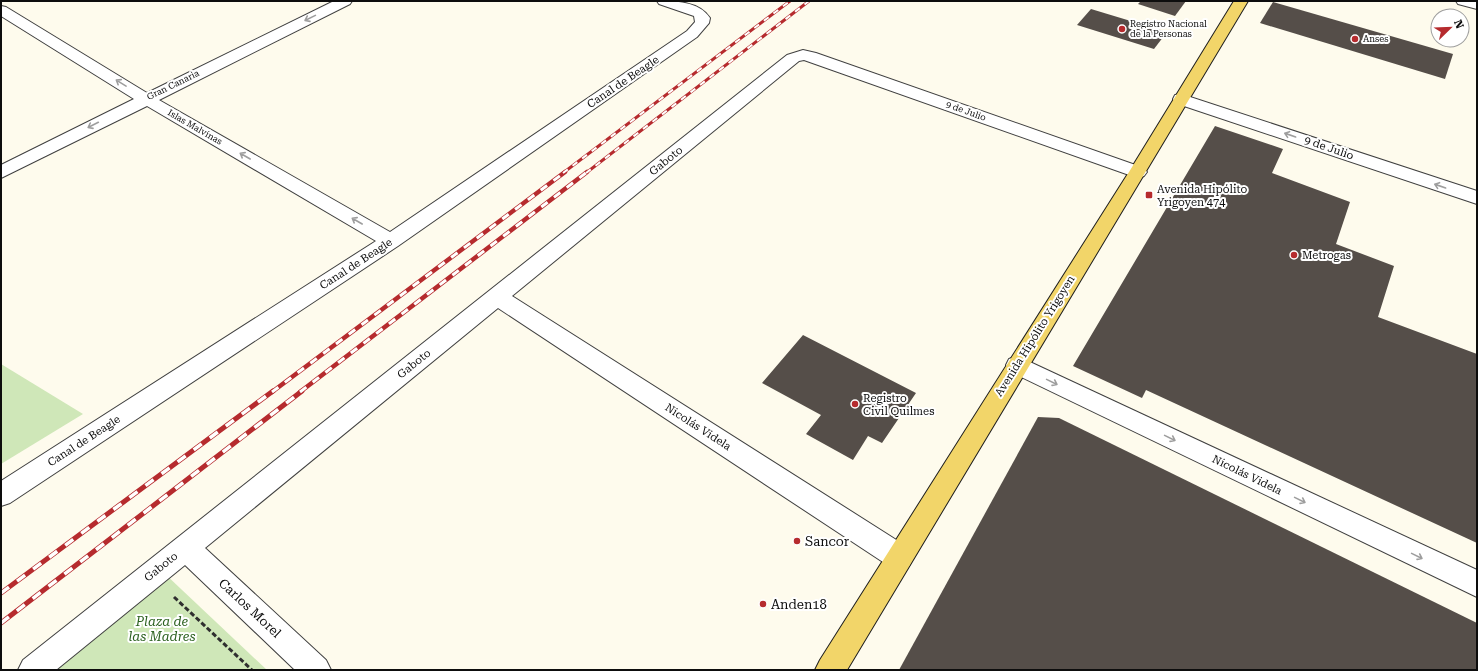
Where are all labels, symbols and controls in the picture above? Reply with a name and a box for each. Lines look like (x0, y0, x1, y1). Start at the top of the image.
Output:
north arrow (1430, 8, 1470, 48)
one-way arrow (305, 15, 317, 22)
text: N (1451, 18, 1467, 31)
place label: Registro Nacional de la Personas (1130, 19, 1207, 39)
marker: Registro Nacional de la Personas (1117, 24, 1127, 34)
marker: Anses (1350, 34, 1360, 44)
place label: Anses (1363, 34, 1389, 44)
street label: Canal de Beagle (585, 53, 661, 111)
street label: Gran Canaria (145, 68, 201, 102)
one-way arrow (115, 79, 127, 87)
street label: 9 de Julio (945, 99, 988, 123)
street label: Islas Malvinas (166, 107, 224, 147)
one-way arrow (88, 122, 100, 129)
one-way arrow (1285, 131, 1297, 139)
street label: 9 de Julio (1303, 133, 1356, 163)
street label: Gaboto (647, 143, 686, 178)
one-way arrow (239, 152, 251, 160)
one-way arrow (1434, 181, 1446, 189)
place label: Avenida Hipólito Yrigoyen 474 (1157, 183, 1247, 209)
marker: Avenida Hipólito Yrigoyen 474 (1144, 190, 1154, 200)
one-way arrow (351, 217, 363, 225)
street label: Canal de Beagle (317, 236, 395, 292)
place label: Metrogas (1302, 249, 1351, 262)
marker: Metrogas (1289, 250, 1299, 260)
street label: Avenida Hipólito Yrigoyen (992, 273, 1078, 399)
street label: Gaboto (395, 346, 434, 381)
one-way arrow (1046, 379, 1058, 386)
place label: Registro Civil Quilmes (863, 392, 934, 418)
marker: Registro Civil Quilmes (850, 399, 860, 409)
street label: Nicolás Videla (663, 401, 733, 453)
street label: Canal de Beagle (45, 413, 123, 469)
one-way arrow (1163, 435, 1175, 442)
street label: Nicolás Videla (1210, 452, 1284, 498)
one-way arrow (1293, 497, 1305, 504)
place label: Sancor (805, 534, 850, 549)
marker: Sancor (792, 536, 802, 546)
street label: Gaboto (142, 549, 181, 584)
one-way arrow (1411, 553, 1423, 560)
street label: Carlos Morel (216, 575, 284, 641)
place label: Anden18 (771, 597, 827, 612)
marker: Anden18 (758, 599, 768, 609)
park label: Plaza de las Madres (128, 614, 196, 644)

